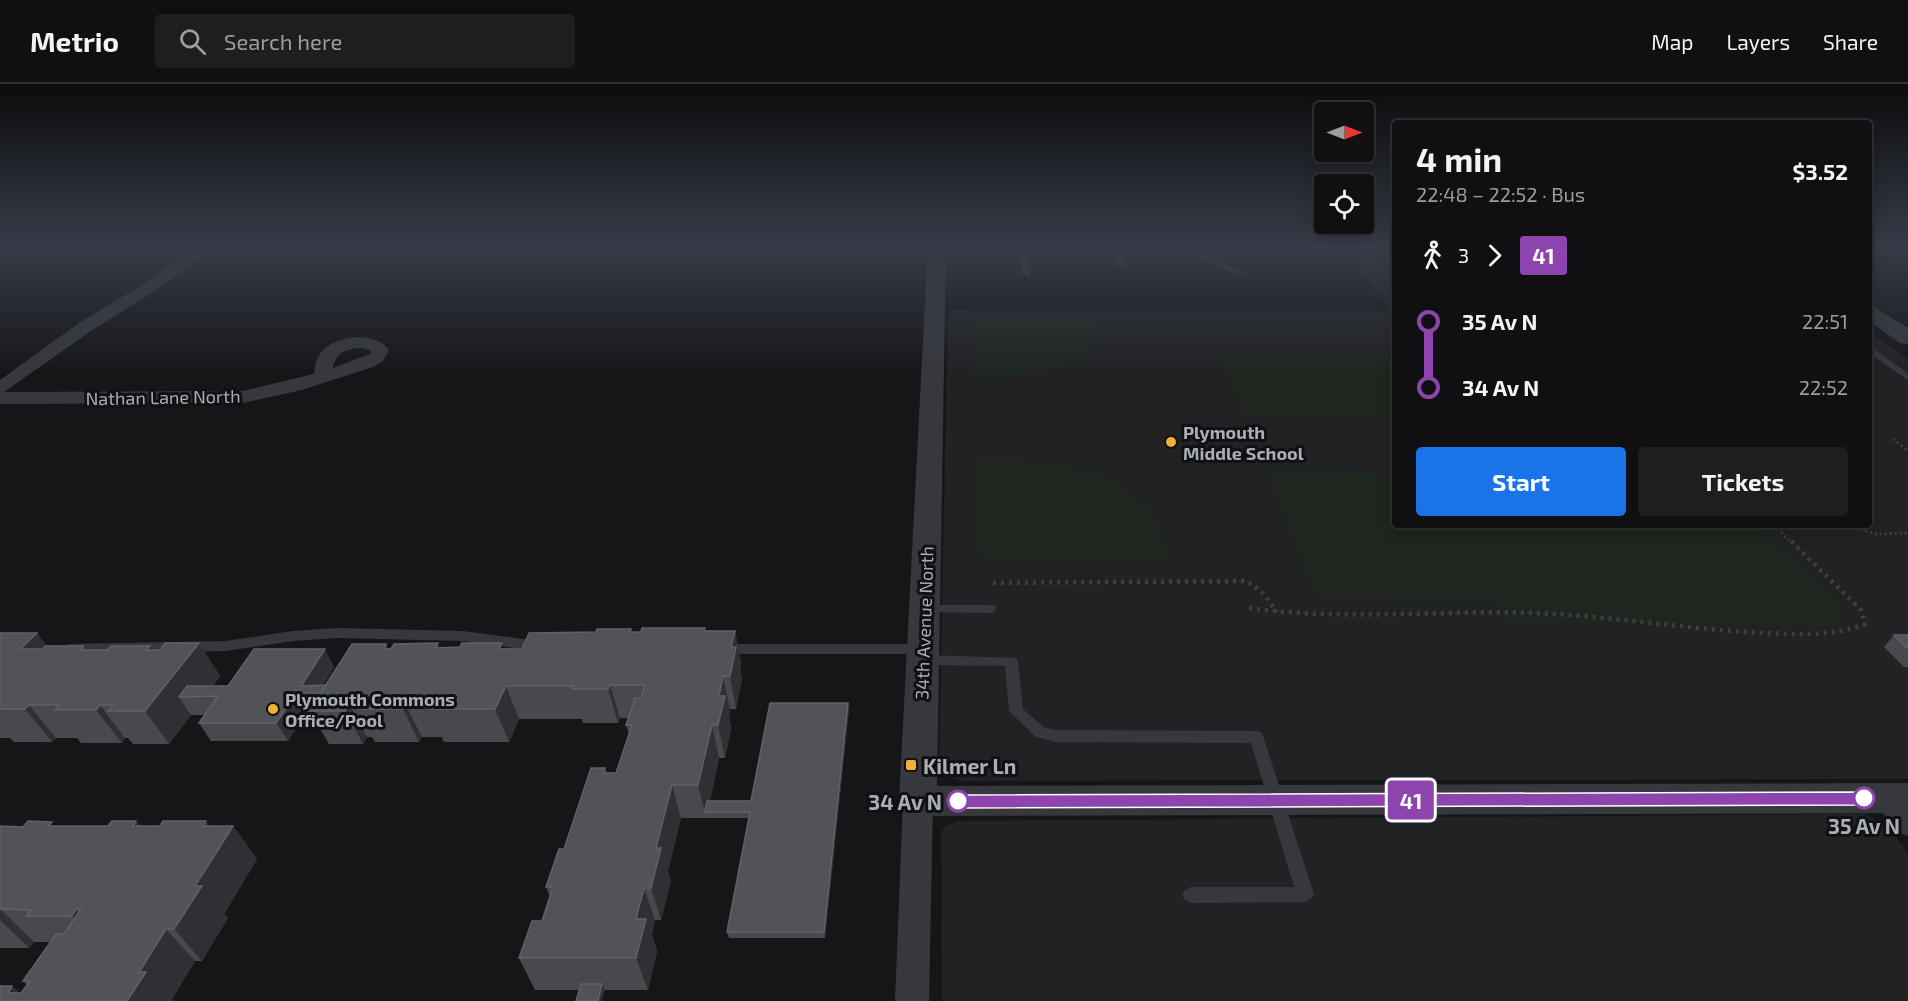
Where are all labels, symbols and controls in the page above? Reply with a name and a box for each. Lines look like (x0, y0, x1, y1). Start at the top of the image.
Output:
search box (155, 14, 575, 68)
text: Metrio (30, 24, 119, 58)
icon: search (176, 25, 209, 58)
text: Search here (224, 28, 342, 54)
text: Map (1651, 29, 1693, 54)
text: Layers (1726, 29, 1790, 54)
text: Share (1823, 29, 1878, 54)
north arrow (1314, 102, 1374, 162)
map controls (1314, 102, 1374, 234)
text: 4 min (1416, 139, 1502, 179)
text: $3.52 (1792, 158, 1848, 184)
button: locate (1314, 174, 1374, 234)
text: 22:48 – 22:52 · Bus (1416, 182, 1585, 206)
icon: walk (1416, 239, 1449, 272)
icon: forward (1478, 239, 1511, 272)
text: 3 (1458, 243, 1469, 267)
text: 41 (1532, 243, 1555, 268)
text: 35 Av N (1462, 308, 1537, 334)
text: 22:51 (1802, 309, 1848, 333)
text: 34 Av N (1462, 374, 1539, 400)
text: 22:52 (1799, 375, 1848, 399)
street label: Nathan Lane North (85, 385, 241, 409)
place label: Plymouth Middle School (1183, 421, 1304, 464)
marker: Plymouth Middle School (1164, 435, 1178, 449)
button: Start (1416, 447, 1626, 516)
button: Tickets (1638, 447, 1848, 516)
street label: 34th Avenue North (910, 546, 938, 700)
place label: Plymouth Commons Office/Pool (285, 688, 455, 731)
marker: Plymouth Commons Office/Pool (266, 702, 280, 716)
place label: Kilmer Ln (923, 753, 1016, 778)
marker: Kilmer Ln (904, 758, 918, 772)
line badge: 41 (1384, 780, 1438, 820)
marker: 35 Av N (1853, 787, 1875, 809)
text: 41 (1400, 788, 1422, 813)
place label: 34 Av N (868, 789, 942, 814)
marker: 34 Av N (947, 790, 969, 812)
place label: 35 Av N (1828, 813, 1900, 838)

